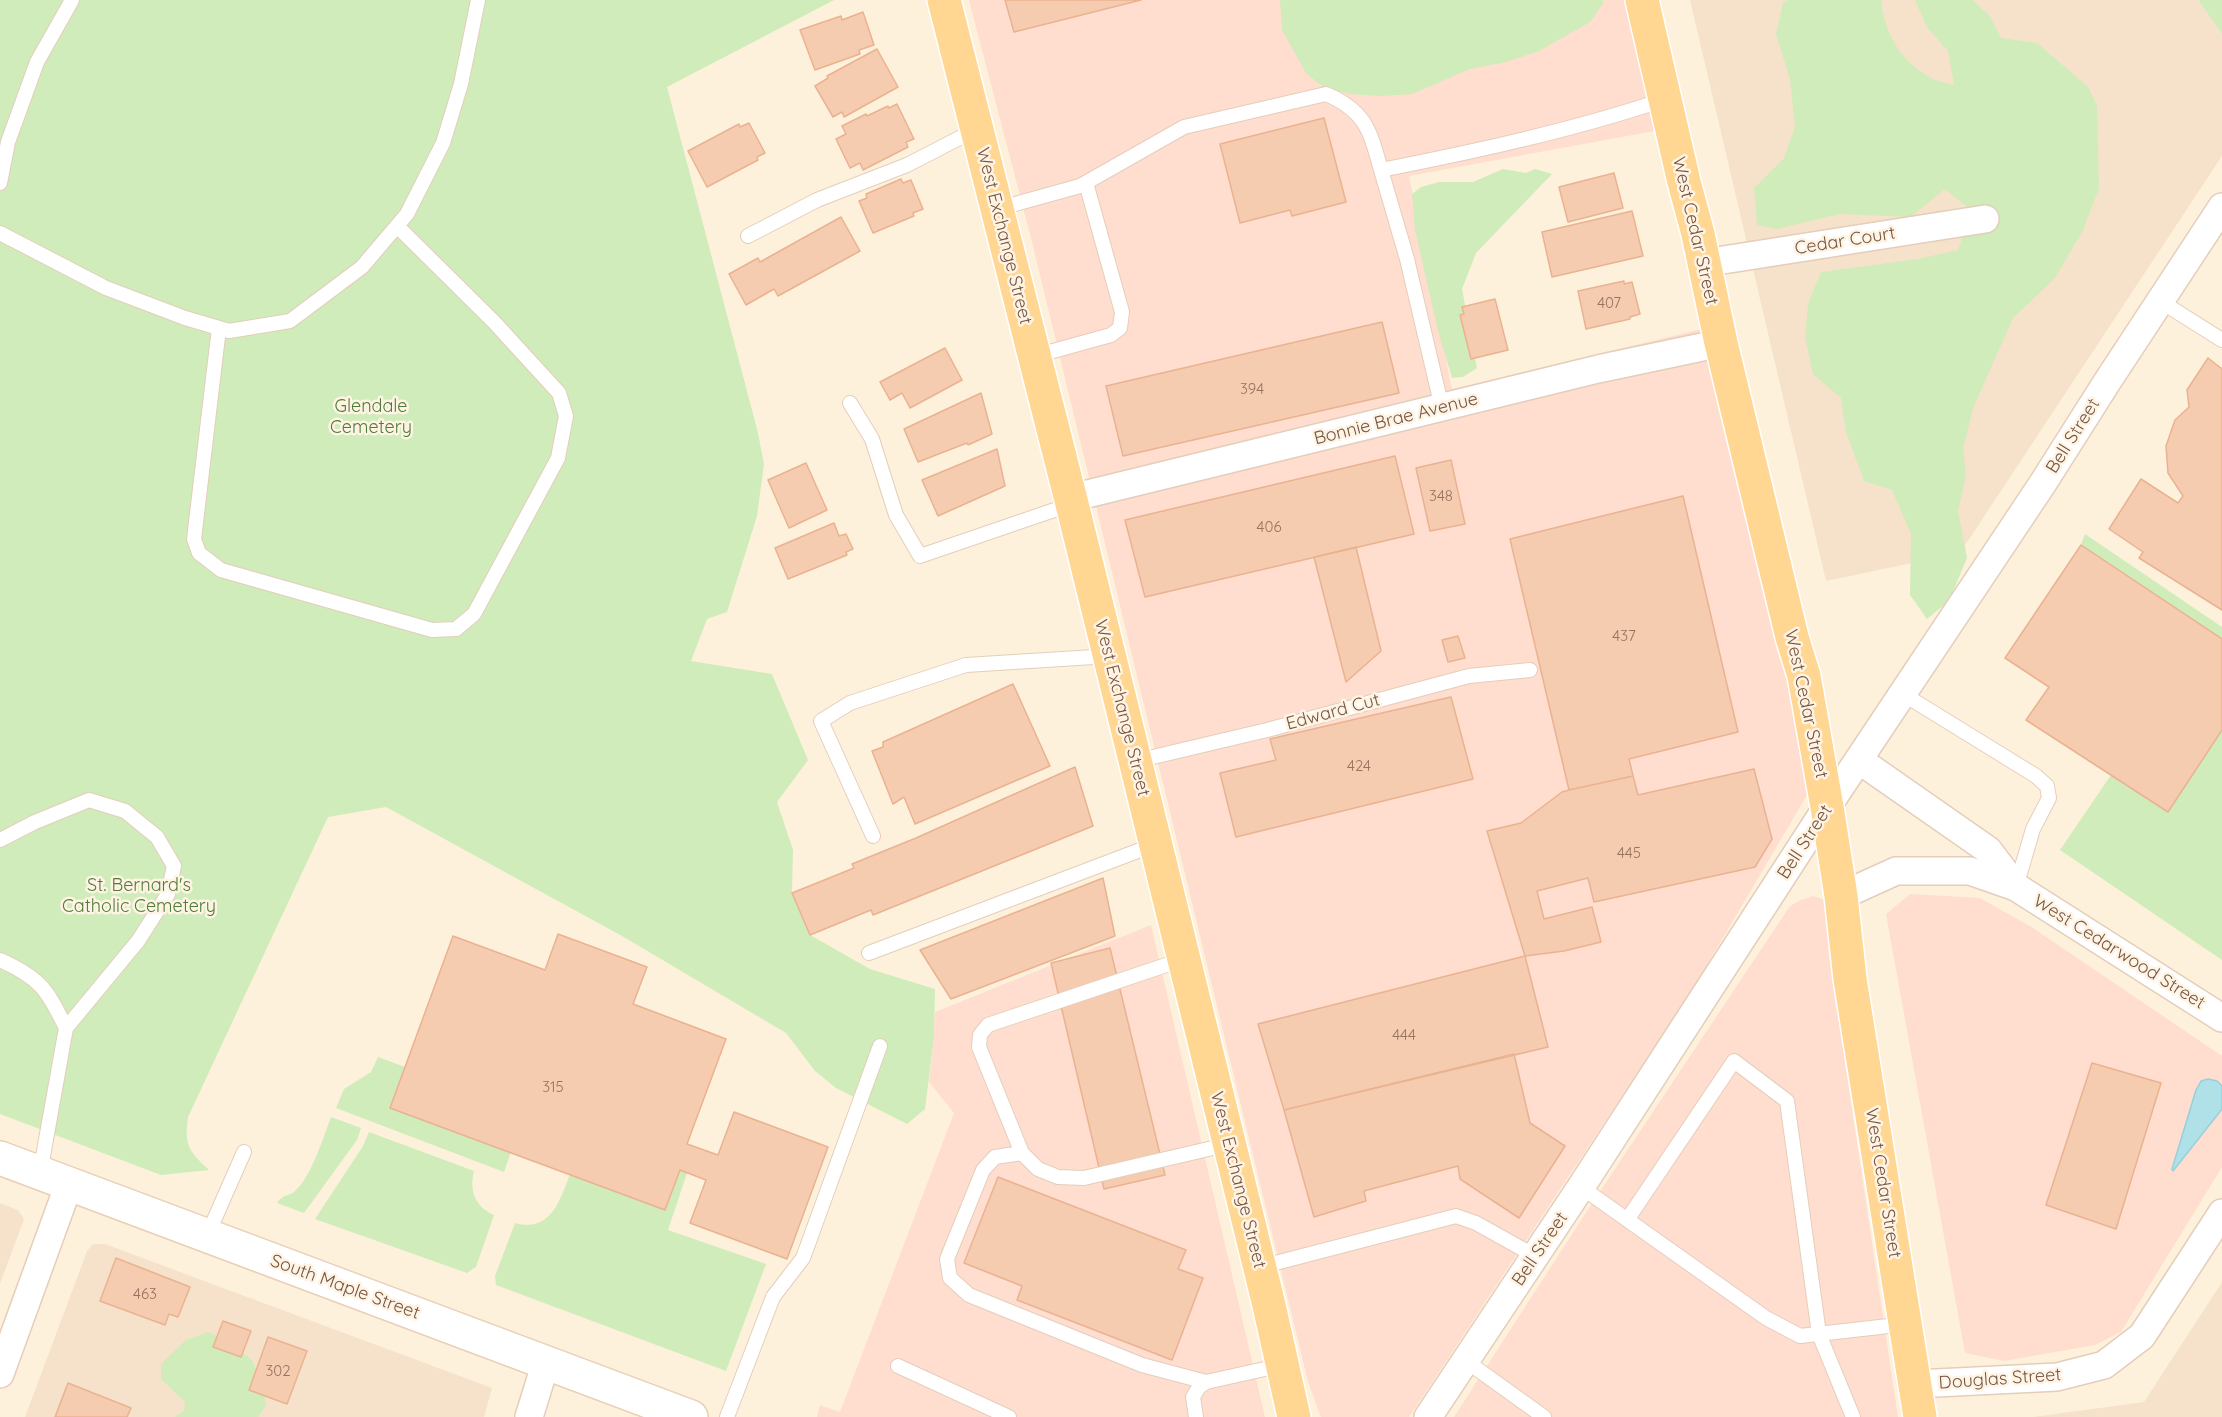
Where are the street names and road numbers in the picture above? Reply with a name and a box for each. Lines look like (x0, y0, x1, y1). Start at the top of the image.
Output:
street label: West Exchange Street (972, 145, 1036, 327)
street label: West Cedar Street (1667, 155, 1723, 307)
street label: Cedar Court (1793, 222, 1897, 260)
street label: Bonnie Brae Avenue (1312, 388, 1480, 450)
street label: Bell Street (2042, 395, 2104, 477)
street label: West Exchange Street (1090, 617, 1154, 799)
street label: West Cedar Street (1780, 628, 1832, 780)
street label: Edward Cut (1284, 689, 1382, 735)
street label: Bell Street (1773, 801, 1837, 883)
street label: West Cedarwood Street (2029, 890, 2209, 1014)
street label: West Exchange Street (1206, 1089, 1270, 1271)
street label: West Cedar Street (1860, 1106, 1906, 1260)
street label: Bell Street (1507, 1208, 1573, 1290)
street label: South Maple Street (267, 1250, 423, 1324)
street label: Douglas Street (1938, 1364, 2062, 1394)

